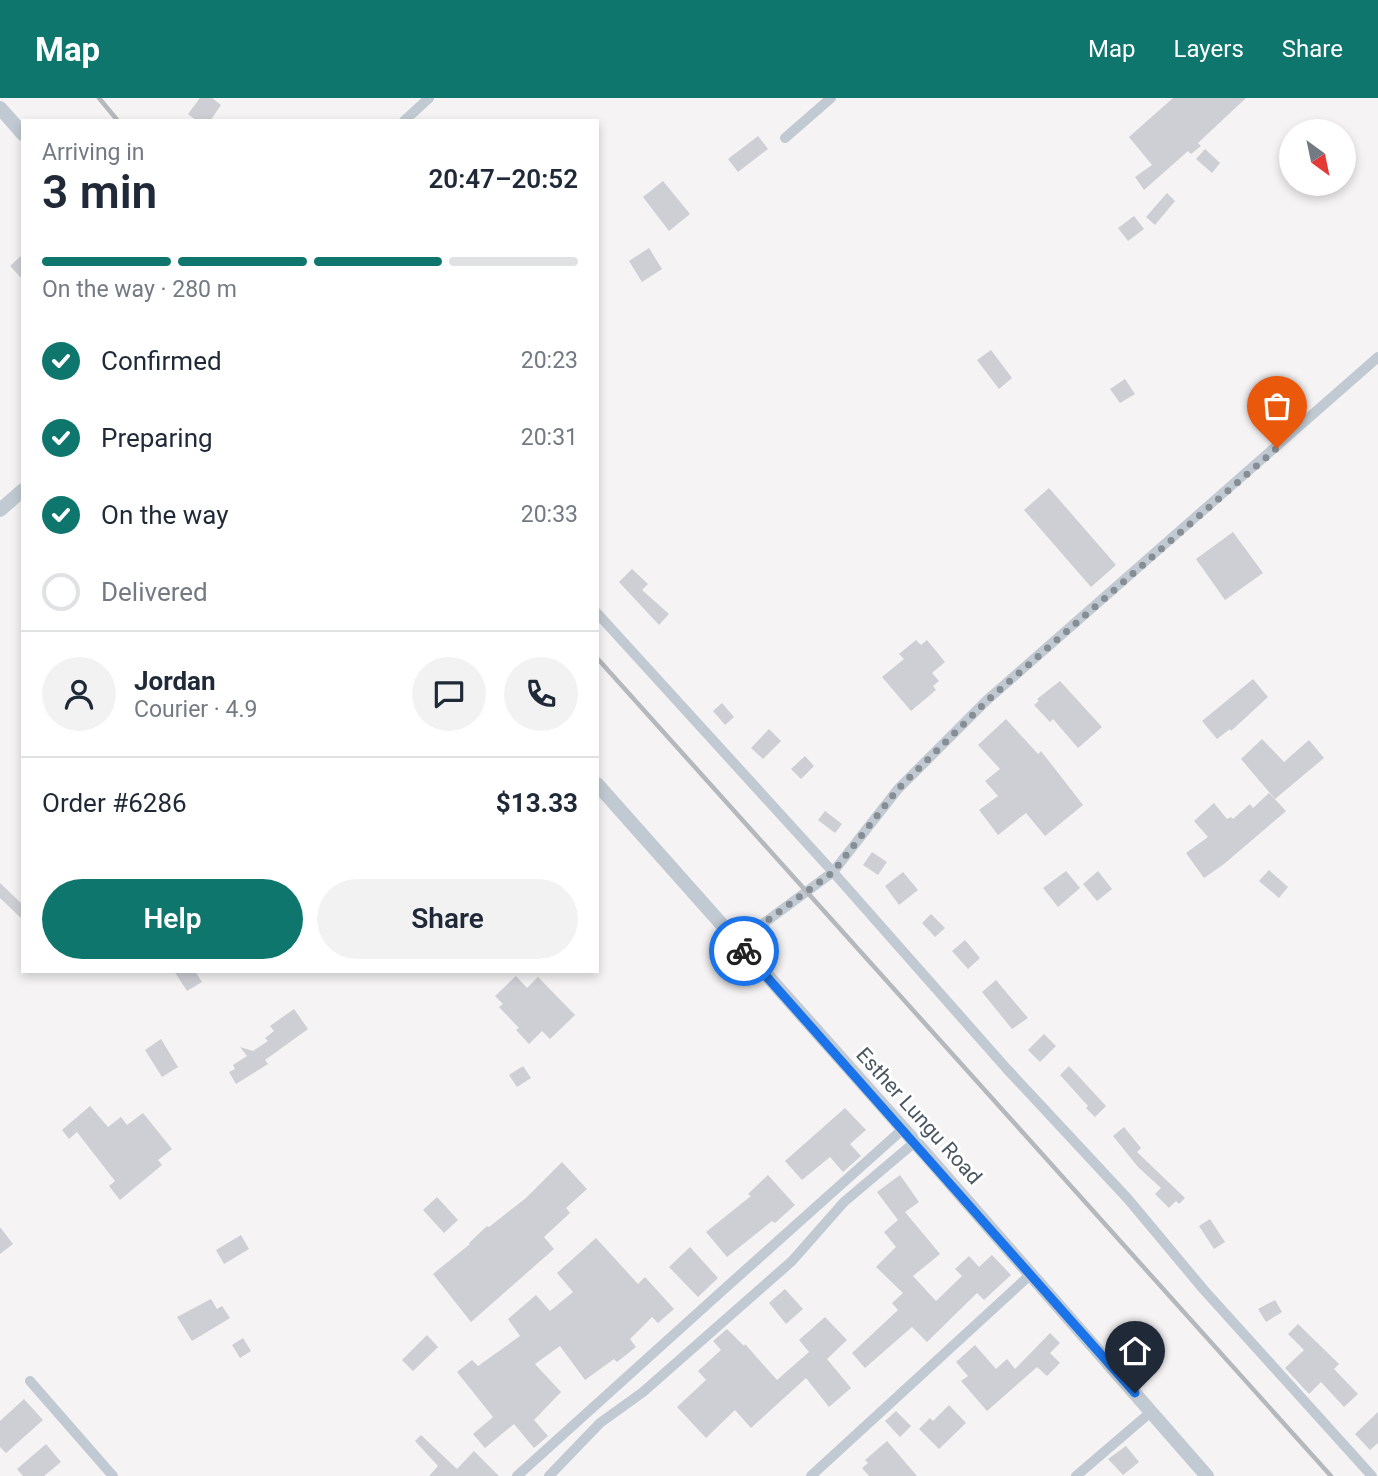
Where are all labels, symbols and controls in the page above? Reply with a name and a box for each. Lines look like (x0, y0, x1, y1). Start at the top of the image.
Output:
text: Map (35, 30, 100, 69)
text: Map (1088, 35, 1136, 63)
text: Layers (1174, 35, 1244, 63)
text: Share (1282, 35, 1343, 63)
north arrow (1279, 119, 1356, 196)
map controls (1279, 119, 1356, 196)
text: Arriving in (42, 139, 145, 166)
text: 20:47–20:52 (428, 164, 578, 194)
text: 3 min (42, 165, 157, 219)
text: On the way · 280 m (42, 276, 237, 303)
icon: check (42, 342, 80, 380)
text: Confirmed (101, 346, 222, 376)
text: 20:23 (521, 347, 578, 374)
pin (1247, 376, 1307, 448)
icon: bag (1258, 387, 1296, 425)
icon: check (42, 419, 80, 457)
text: Preparing (101, 423, 213, 453)
text: 20:31 (521, 424, 578, 451)
icon: check (42, 496, 80, 534)
text: On the way (101, 500, 229, 530)
text: 20:33 (521, 501, 578, 528)
text: Delivered (101, 577, 208, 607)
button: person (42, 657, 116, 731)
button: chat (412, 657, 486, 731)
button: phone (504, 657, 578, 731)
text: Jordan (134, 666, 216, 696)
text: Courier · 4.9 (134, 696, 257, 723)
text: Order #6286 (42, 788, 187, 818)
text: $13.33 (496, 788, 578, 818)
button: Help (42, 879, 303, 959)
button: Share (317, 879, 578, 959)
courier (709, 916, 779, 986)
icon: bike (725, 932, 763, 970)
street label: Esther Lungu Road (851, 1043, 987, 1189)
pin (1105, 1321, 1165, 1393)
icon: home (1116, 1332, 1154, 1370)

